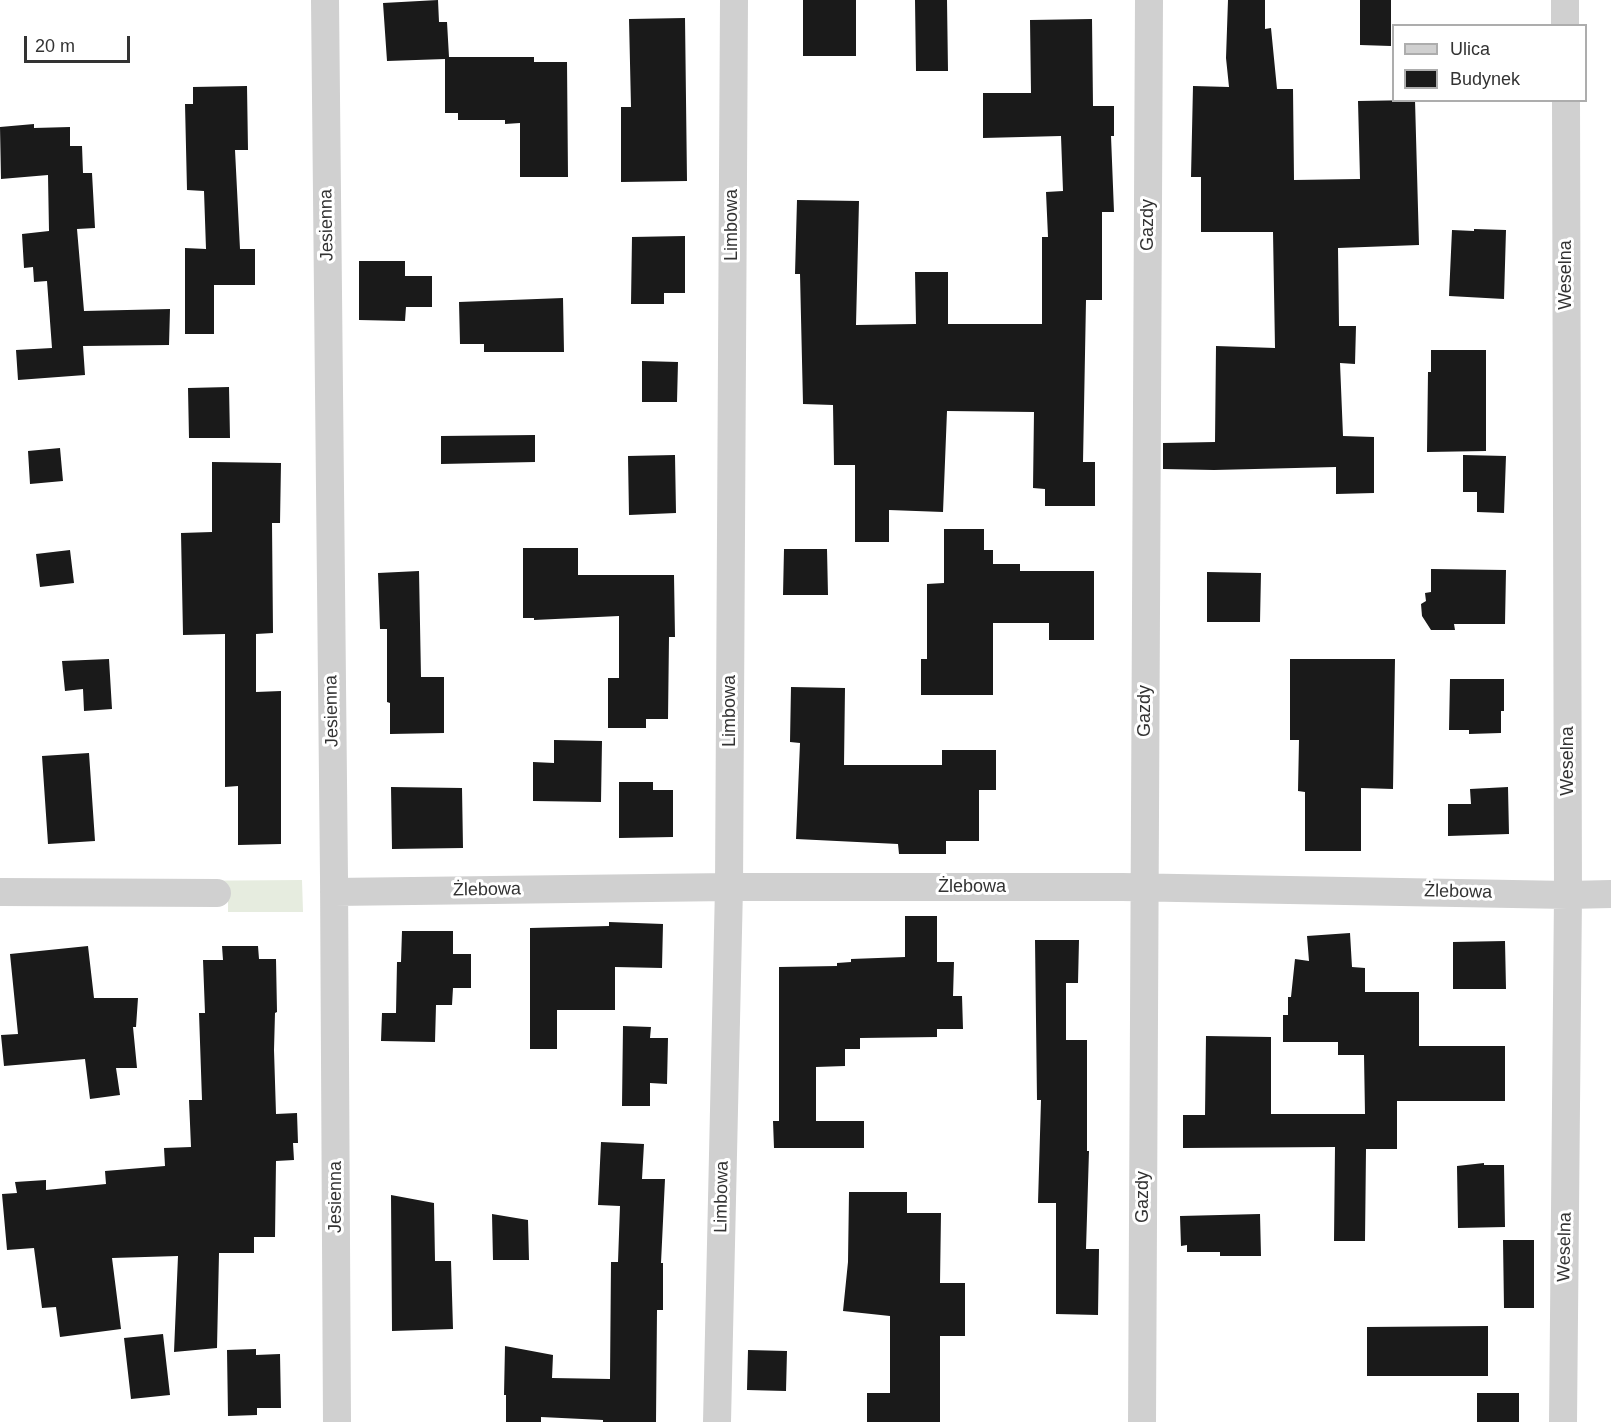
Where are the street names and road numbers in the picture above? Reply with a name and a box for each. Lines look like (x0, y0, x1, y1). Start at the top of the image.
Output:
street label: Jesienna (316, 189, 338, 261)
street label: Limbowa (721, 189, 743, 261)
street label: Gazdy (1137, 199, 1159, 251)
street label: Weselna (1555, 240, 1577, 310)
street label: Jesienna (321, 675, 343, 747)
street label: Limbowa (719, 675, 741, 747)
street label: Gazdy (1134, 685, 1156, 737)
street label: Weselna (1557, 726, 1579, 796)
street label: Żlebowa (938, 876, 1006, 898)
street label: Żlebowa (453, 879, 521, 901)
street label: Żlebowa (1424, 881, 1492, 903)
street label: Jesienna (325, 1161, 347, 1233)
street label: Limbowa (711, 1161, 733, 1233)
street label: Gazdy (1132, 1171, 1154, 1223)
street label: Weselna (1554, 1212, 1576, 1282)

